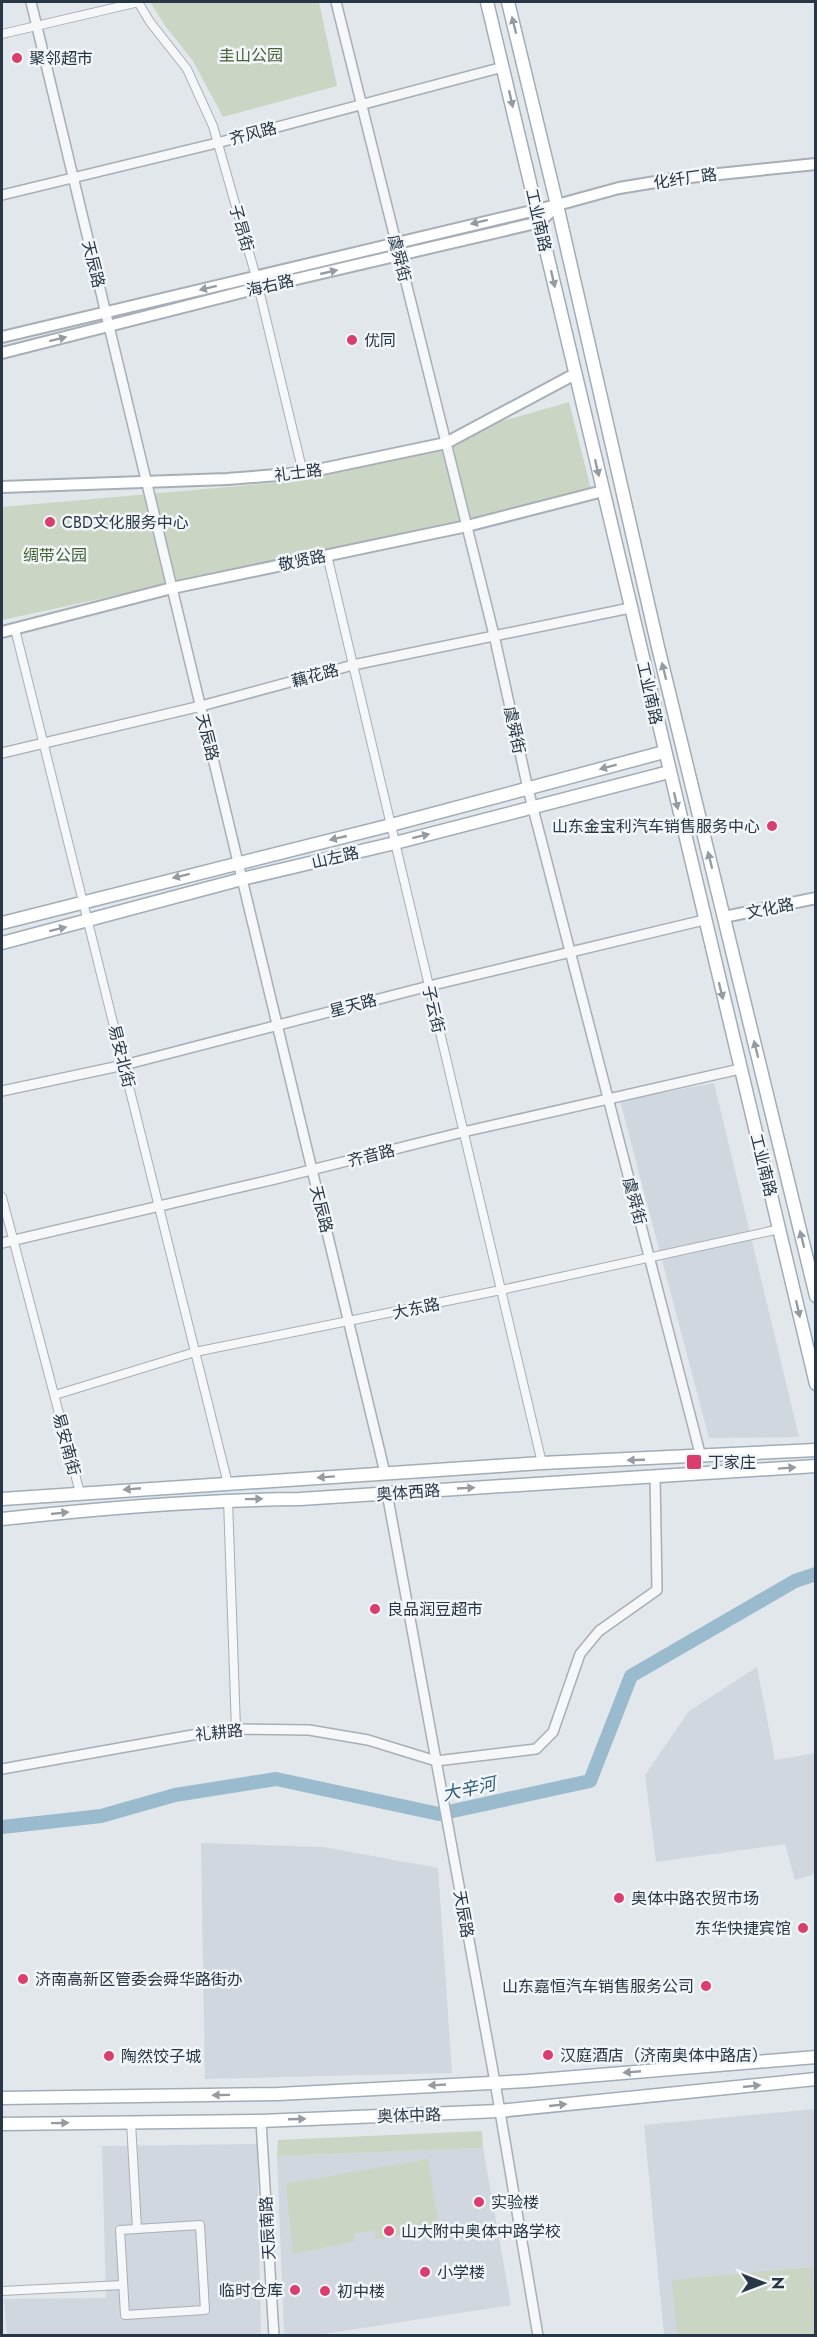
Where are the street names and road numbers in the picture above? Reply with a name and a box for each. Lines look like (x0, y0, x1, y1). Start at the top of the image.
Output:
street label: 齐风路 (227, 116, 279, 151)
street label: 化纤厂路 (652, 163, 718, 194)
street label: 工业南路 (520, 186, 557, 254)
street label: 子昂街 (224, 202, 259, 254)
street label: 虞舜街 (383, 232, 416, 284)
street label: 天辰路 (77, 238, 110, 290)
street label: 海右路 (244, 269, 296, 302)
street label: 礼士路 (273, 458, 323, 487)
street label: 敬贤路 (276, 544, 328, 577)
street label: 藕花路 (289, 658, 341, 693)
street label: 工业南路 (631, 659, 668, 727)
street label: 虞舜街 (498, 704, 531, 756)
street label: 天辰路 (191, 711, 224, 763)
street label: 山左路 (309, 841, 361, 874)
street label: 文化路 (744, 893, 796, 924)
street label: 子云街 (417, 983, 450, 1035)
street label: 星天路 (327, 988, 379, 1023)
street label: 易安北街 (103, 1022, 140, 1090)
street label: 工业南路 (745, 1131, 782, 1199)
street label: 齐音路 (345, 1139, 397, 1172)
street label: 虞舜街 (617, 1175, 652, 1227)
street label: 天辰路 (305, 1183, 338, 1235)
street label: 大东路 (390, 1292, 442, 1325)
street label: 易安南街 (47, 1410, 86, 1478)
street label: 奥体西路 (375, 1479, 441, 1506)
street label: 礼耕路 (194, 1719, 244, 1746)
street label: 天辰路 (448, 1888, 479, 1940)
street label: 奥体中路 (377, 2103, 441, 2128)
street label: 天辰南路 (254, 2195, 281, 2261)

